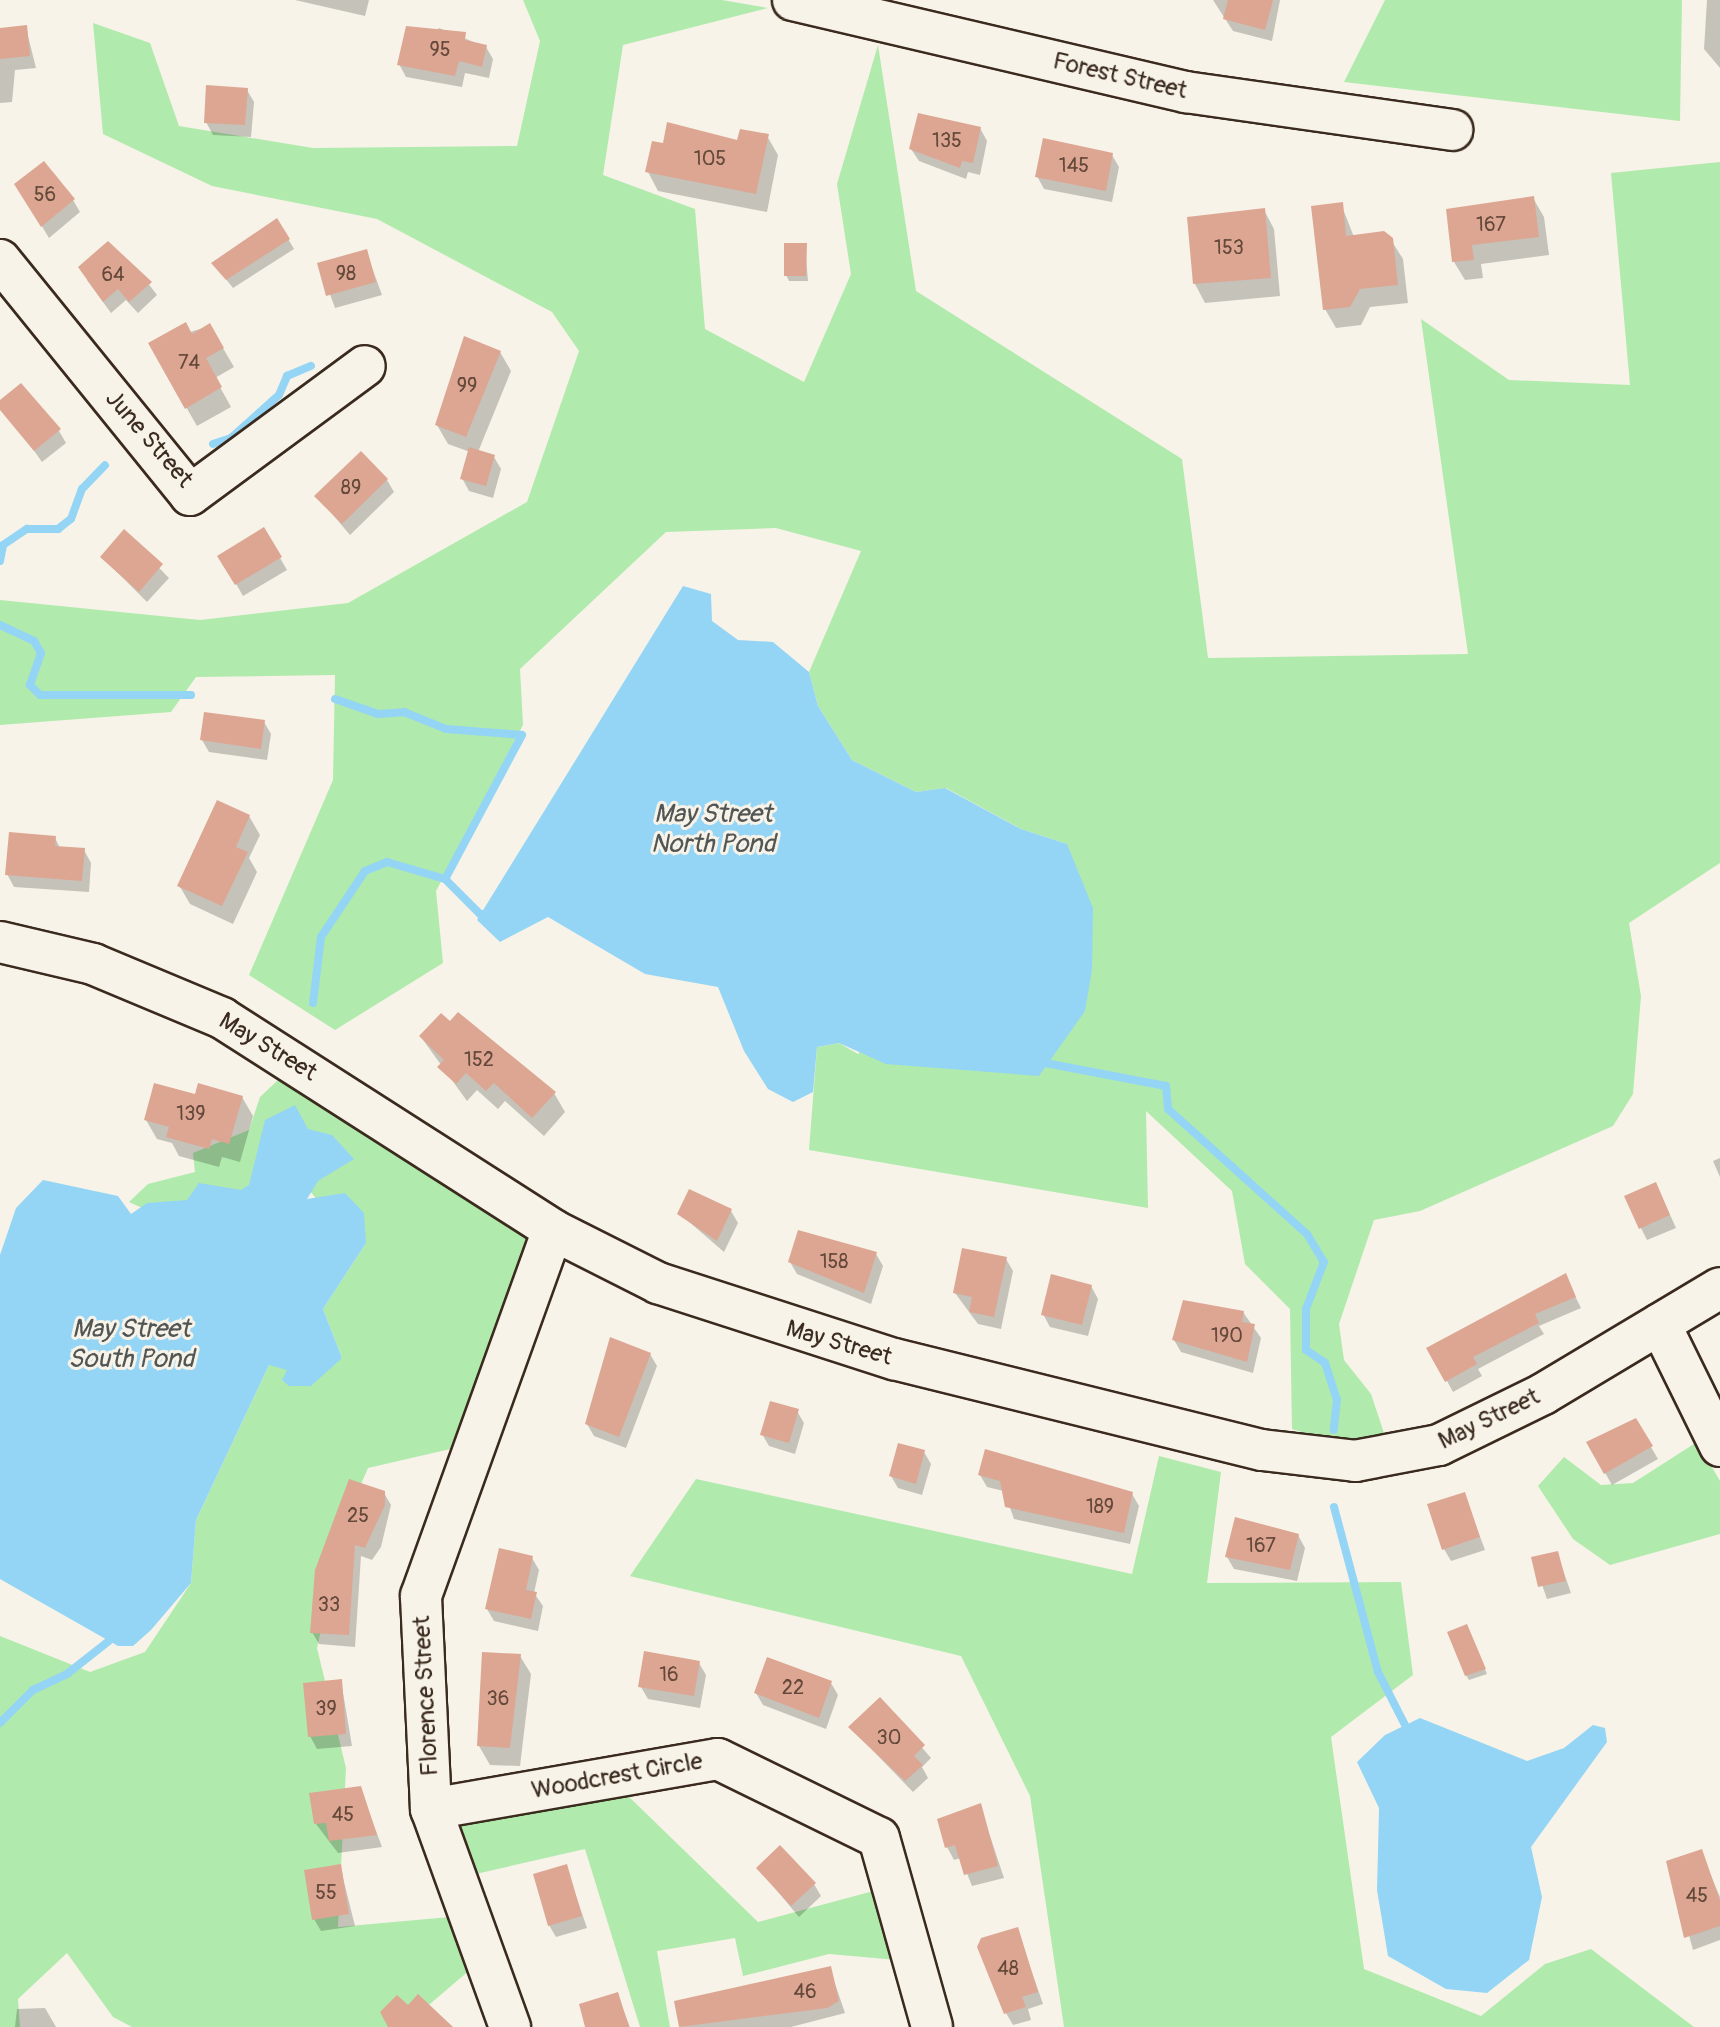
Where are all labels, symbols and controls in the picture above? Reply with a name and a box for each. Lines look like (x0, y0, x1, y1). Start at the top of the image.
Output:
house number: 95 (429, 37, 451, 61)
street label: Forest Street (1050, 47, 1190, 105)
house number: 135 (932, 128, 962, 152)
house number: 105 (694, 146, 726, 170)
house number: 145 (1059, 153, 1089, 177)
house number: 56 (34, 182, 56, 206)
house number: 167 (1476, 212, 1506, 236)
house number: 153 (1214, 235, 1244, 259)
house number: 98 (336, 261, 356, 285)
house number: 64 (101, 262, 125, 286)
house number: 74 (178, 350, 200, 374)
house number: 99 (457, 373, 477, 397)
street label: June Street (99, 385, 199, 493)
house number: 89 (341, 475, 361, 499)
water label: May Street North Pond (651, 799, 775, 860)
street label: May Street (214, 1007, 322, 1087)
house number: 152 (464, 1047, 494, 1071)
house number: 139 (176, 1101, 206, 1125)
house number: 158 (820, 1249, 848, 1273)
water label: May Street South Pond (68, 1314, 194, 1376)
street label: May Street (783, 1314, 895, 1372)
house number: 190 (1211, 1323, 1243, 1347)
street label: May Street (1434, 1382, 1544, 1456)
house number: 189 (1086, 1494, 1114, 1518)
house number: 25 (347, 1503, 369, 1527)
house number: 167 (1246, 1533, 1276, 1557)
house number: 33 (318, 1592, 340, 1616)
street label: Florence Street (407, 1615, 445, 1777)
house number: 16 (659, 1662, 679, 1686)
house number: 22 (782, 1675, 804, 1699)
house number: 36 (487, 1686, 509, 1710)
house number: 39 (315, 1696, 337, 1720)
house number: 30 (877, 1725, 901, 1749)
street label: Woodcrest Circle (529, 1747, 705, 1805)
house number: 45 (332, 1802, 354, 1826)
house number: 55 (315, 1880, 337, 1904)
house number: 45 (1686, 1883, 1708, 1907)
house number: 48 (997, 1956, 1019, 1980)
house number: 46 (793, 1979, 817, 2003)

